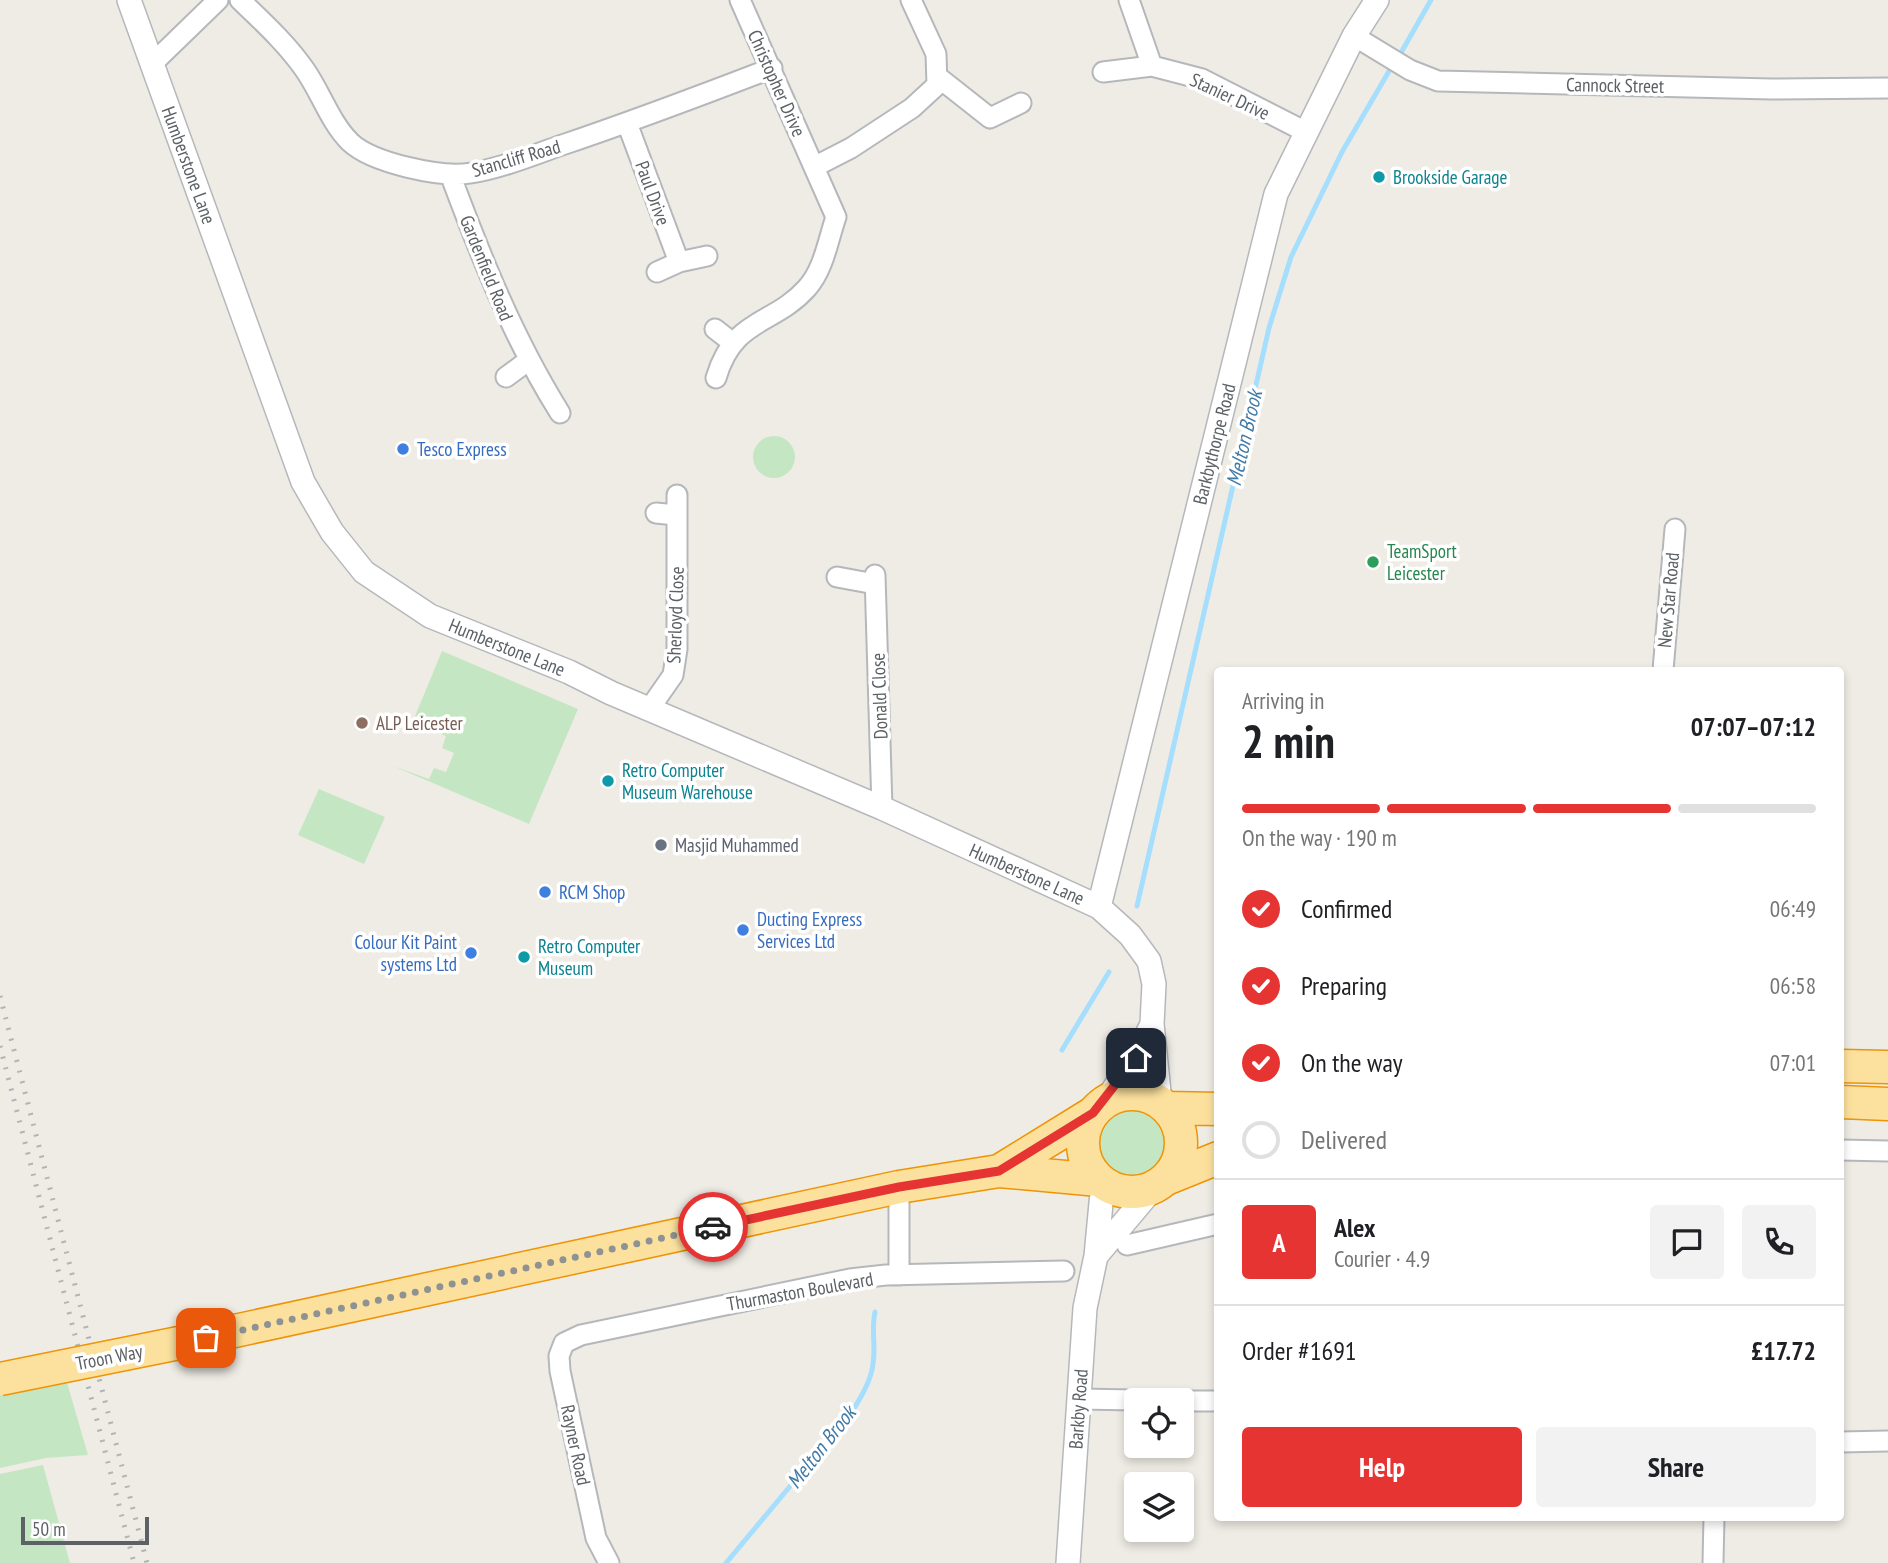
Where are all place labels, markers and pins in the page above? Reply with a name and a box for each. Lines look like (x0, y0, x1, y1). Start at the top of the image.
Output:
place label: Brookside Garage (1393, 165, 1508, 189)
marker: Brookside Garage (1371, 169, 1387, 185)
place label: Tesco Express (417, 437, 507, 461)
marker: Tesco Express (395, 441, 411, 457)
place label: TeamSport Leicester (1387, 539, 1458, 585)
marker: TeamSport Leicester (1365, 554, 1381, 570)
place label: ALP Leicester (376, 711, 464, 735)
marker: ALP Leicester (354, 715, 370, 731)
place label: Retro Computer Museum Warehouse (622, 758, 753, 804)
marker: Retro Computer Museum Warehouse (600, 773, 616, 789)
place label: Masjid Muhammed (675, 833, 799, 857)
marker: Masjid Muhammed (653, 837, 669, 853)
place label: RCM Shop (559, 880, 625, 904)
marker: RCM Shop (537, 884, 553, 900)
place label: Ducting Express Services Ltd (757, 907, 862, 953)
marker: Ducting Express Services Ltd (735, 922, 751, 938)
place label: Colour Kit Paint systems Ltd (354, 930, 458, 976)
place label: Retro Computer Museum (538, 934, 641, 980)
marker: Colour Kit Paint systems Ltd (463, 945, 479, 961)
marker: Retro Computer Museum (516, 949, 532, 965)
pin (1106, 1028, 1166, 1088)
pin (176, 1308, 236, 1368)

